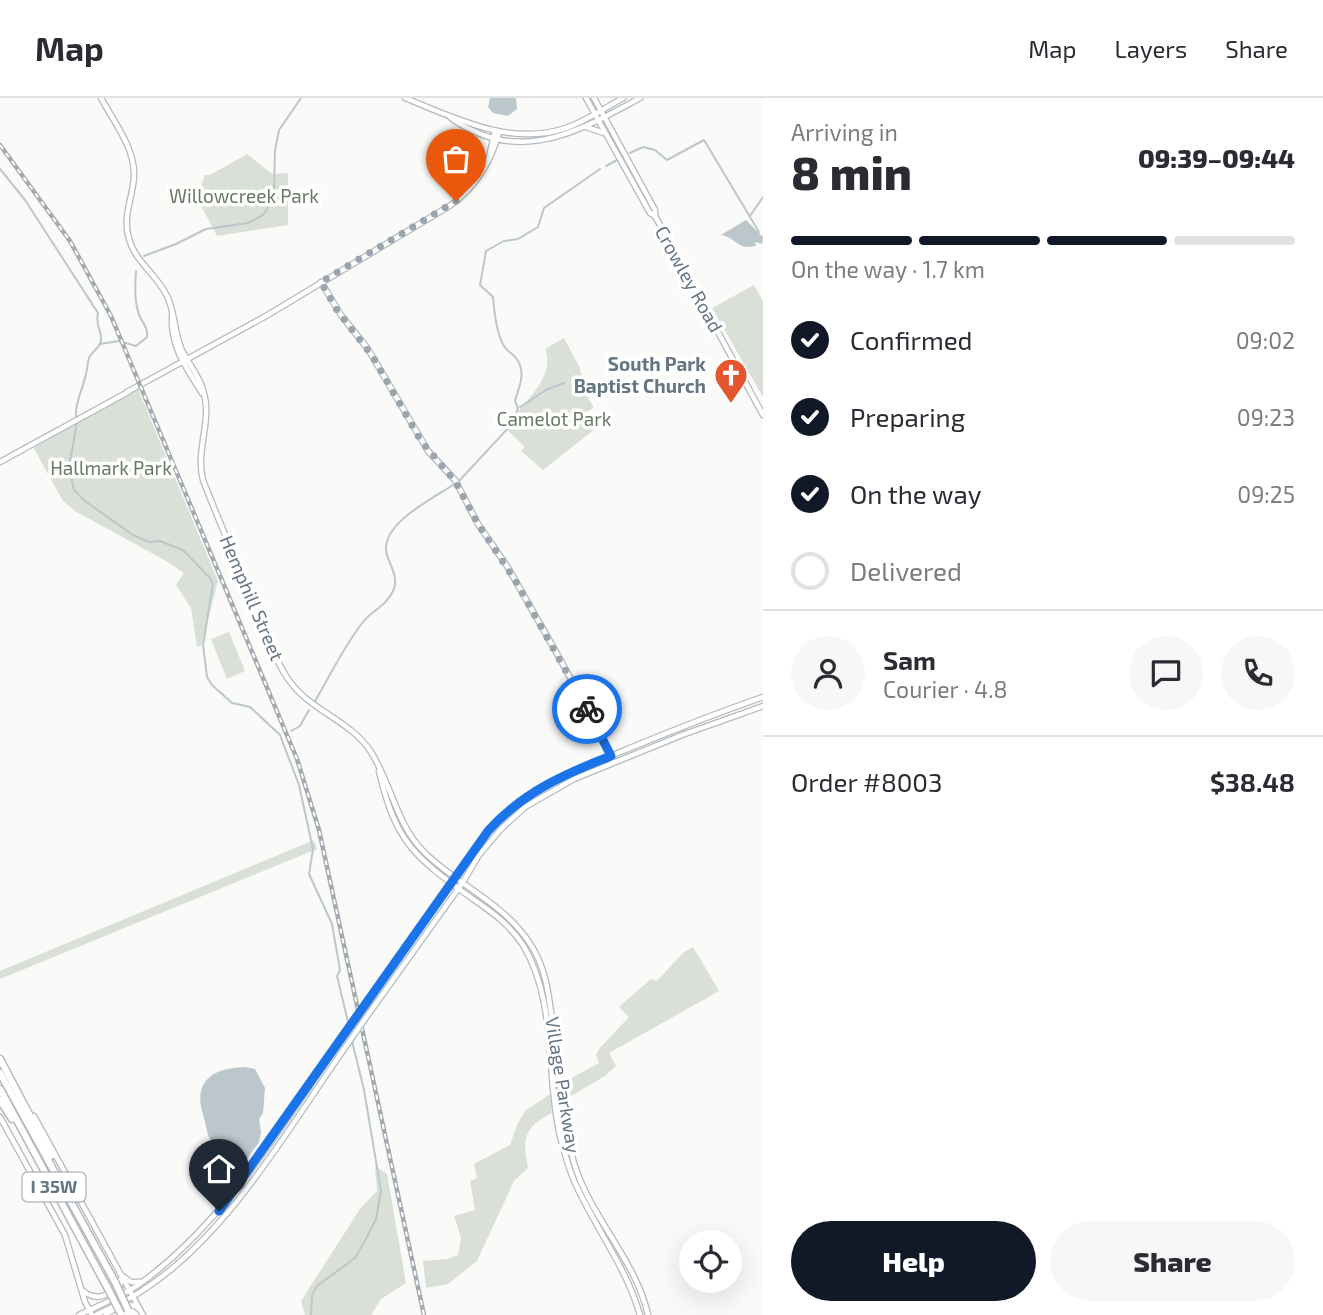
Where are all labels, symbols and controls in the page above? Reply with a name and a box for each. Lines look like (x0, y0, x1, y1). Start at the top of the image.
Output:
text: Map (35, 28, 104, 68)
text: Map (1028, 34, 1076, 63)
text: Layers (1114, 34, 1187, 63)
text: Share (1225, 34, 1288, 63)
text: Arriving in (791, 118, 898, 146)
pin (426, 129, 486, 201)
icon: bag (437, 140, 475, 178)
text: 09:39–09:44 (1138, 142, 1295, 173)
text: 8 min (791, 144, 912, 199)
park label: Willowcreek Park (169, 184, 319, 207)
street label: Crowley Road (651, 222, 728, 336)
text: On the way · 1.7 km (791, 255, 985, 283)
icon: check (791, 321, 829, 359)
text: Confirmed (850, 324, 973, 355)
text: 09:02 (1236, 326, 1295, 354)
place label: South Park Baptist Church (574, 352, 706, 397)
church icon: South Park Baptist Church (712, 356, 750, 405)
icon: check (791, 398, 829, 436)
text: Preparing (850, 401, 965, 432)
text: 09:23 (1237, 403, 1295, 431)
park label: Camelot Park (497, 407, 612, 430)
park label: Hallmark Park (50, 456, 172, 479)
icon: check (791, 475, 829, 513)
text: On the way (850, 478, 981, 509)
text: 09:25 (1237, 480, 1295, 508)
street label: Hemphill Street (216, 532, 289, 664)
text: Delivered (850, 555, 962, 586)
button: person (791, 636, 865, 710)
button: chat (1129, 636, 1203, 710)
button: phone (1221, 636, 1295, 710)
text: Sam (883, 644, 936, 675)
courier (552, 674, 622, 744)
text: Courier · 4.8 (883, 675, 1007, 703)
icon: bike (568, 690, 606, 728)
text: Order #8003 (791, 766, 942, 797)
text: $38.48 (1210, 766, 1295, 797)
street label: Village Parkway (541, 1015, 586, 1155)
pin (189, 1139, 249, 1211)
icon: home (200, 1150, 238, 1188)
road number: I 35W (22, 1172, 86, 1202)
button: Help (791, 1221, 1036, 1301)
button: Share (1050, 1221, 1295, 1301)
map controls (679, 1230, 742, 1293)
button: locate (679, 1230, 742, 1293)

